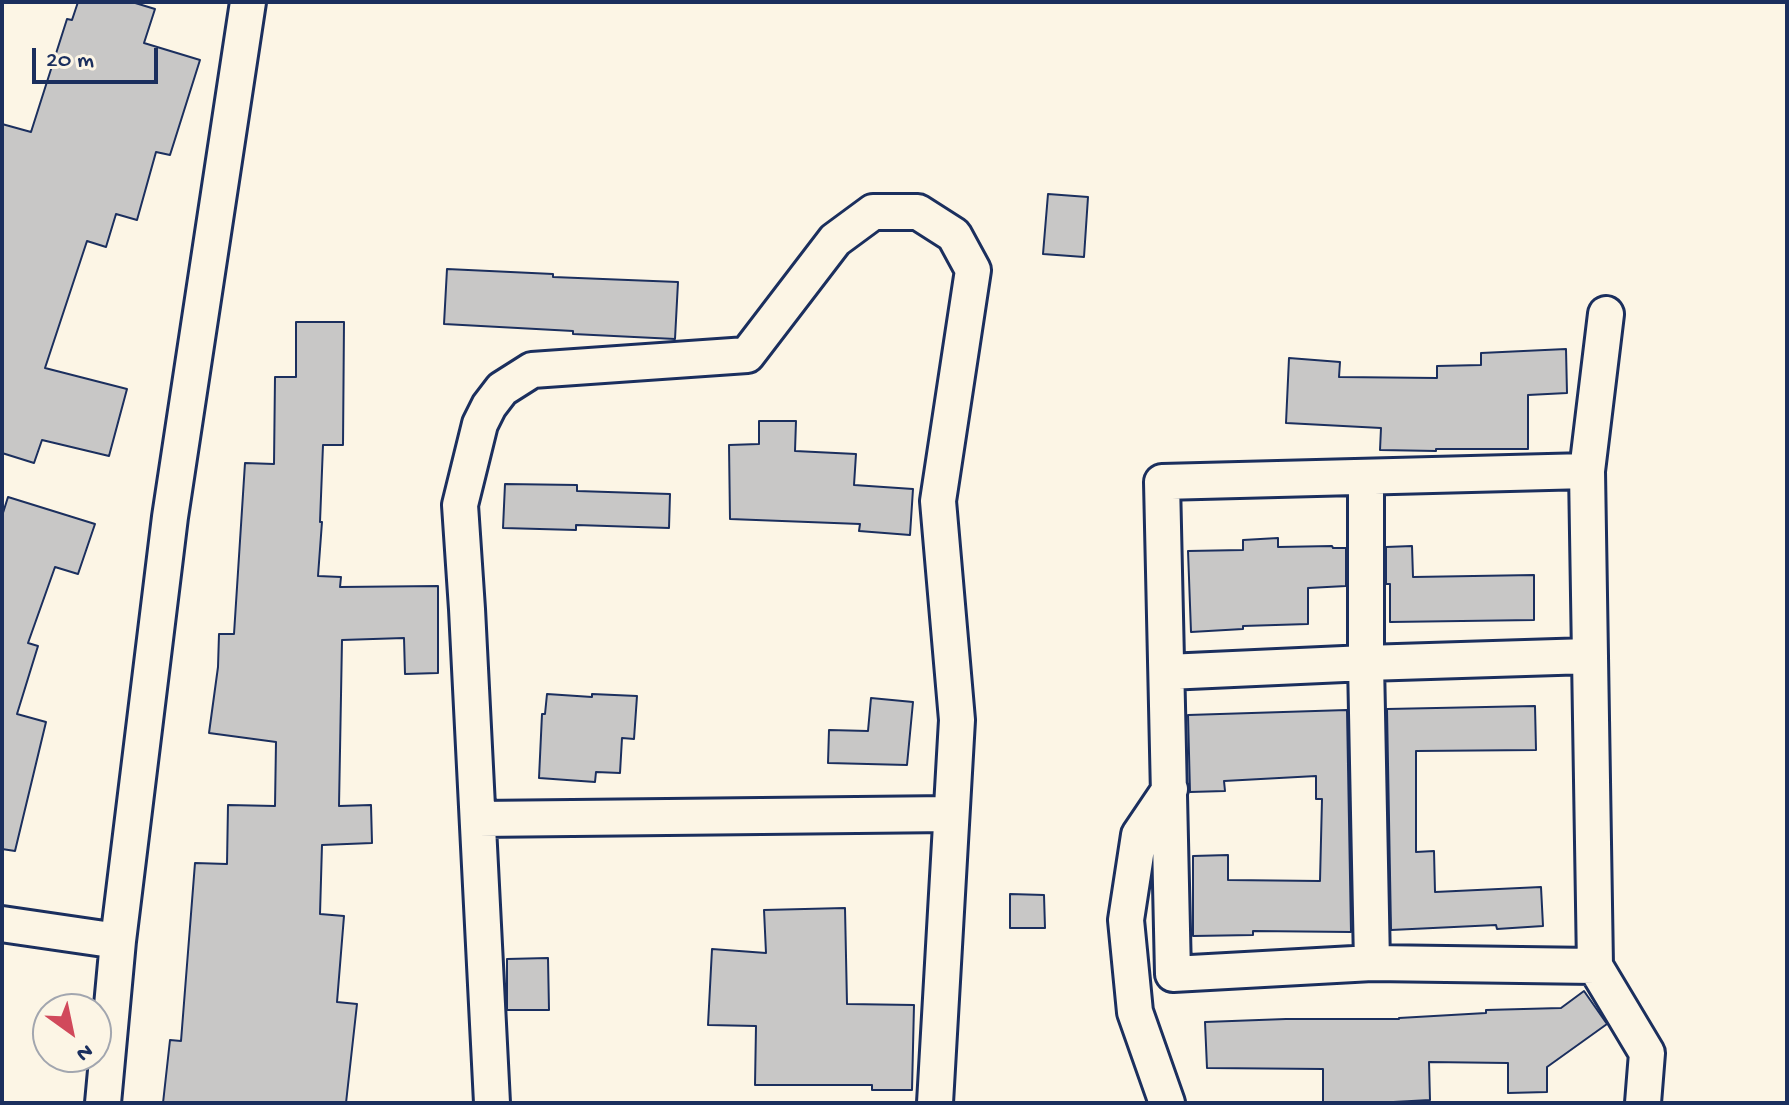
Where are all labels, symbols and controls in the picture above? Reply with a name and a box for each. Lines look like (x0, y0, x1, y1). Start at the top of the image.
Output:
scale bar (36, 32, 162, 82)
text: 20 m (46, 47, 94, 76)
north arrow (32, 993, 112, 1073)
text: N (71, 1037, 97, 1066)

